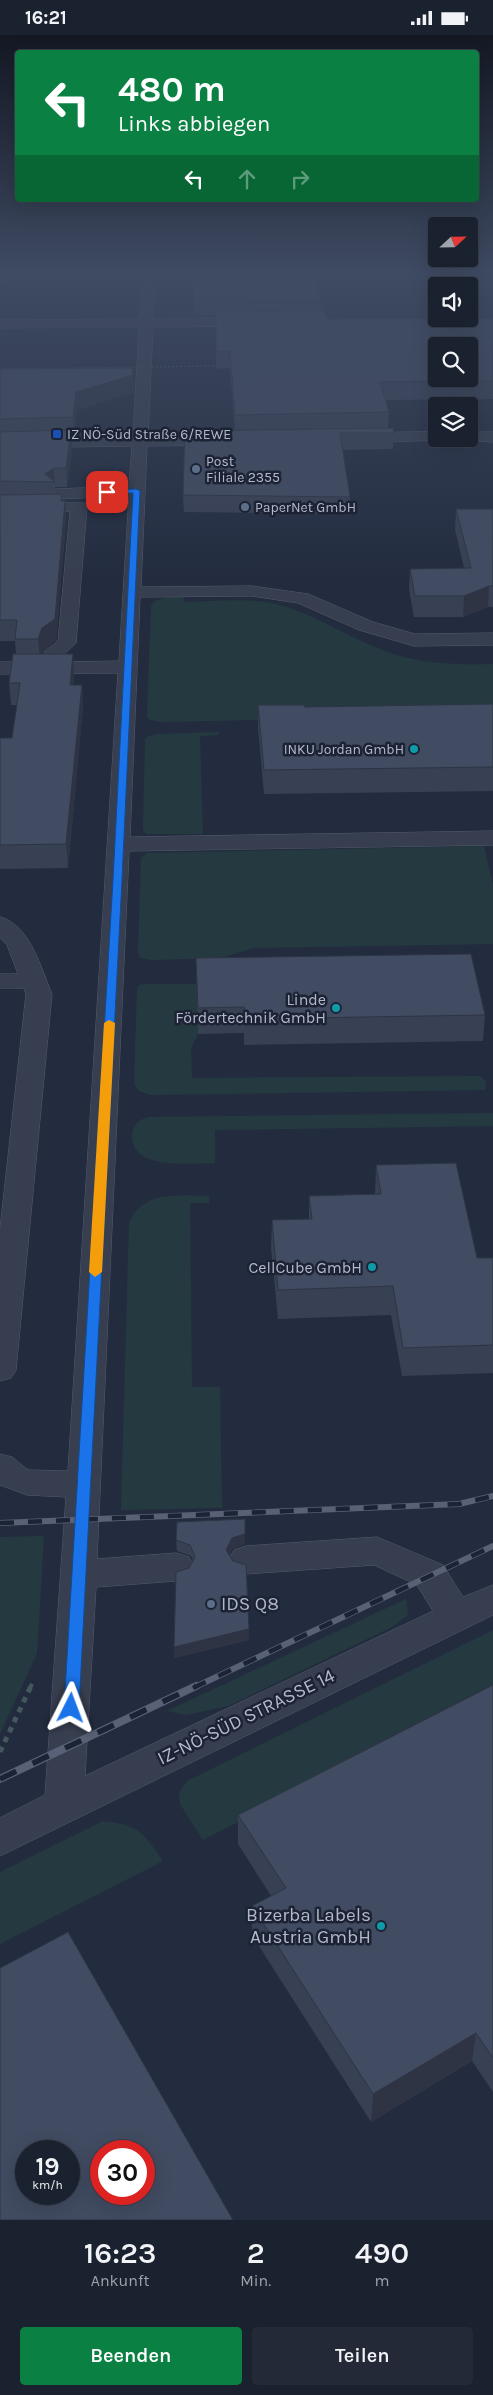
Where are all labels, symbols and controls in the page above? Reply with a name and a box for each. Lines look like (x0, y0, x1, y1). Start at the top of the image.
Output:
text: 16:21 (25, 7, 67, 29)
text: 480 m (118, 69, 226, 110)
icon: left (35, 70, 100, 135)
text: Links abbiegen (118, 111, 270, 137)
icon: left (180, 165, 208, 193)
icon: ahead (233, 165, 261, 193)
icon: right (286, 165, 314, 193)
north arrow (428, 217, 478, 267)
map controls (428, 217, 478, 447)
button: sound (428, 277, 478, 327)
button: search (428, 337, 478, 387)
button: layers (428, 397, 478, 447)
place label: IZ NÖ-Süd Straße 6/REWE (67, 426, 231, 443)
marker: IZ NÖ-Süd Straße 6/REWE (51, 428, 63, 440)
place label: Post Filiale 2355 (206, 453, 280, 486)
marker: Post Filiale 2355 (190, 463, 202, 475)
pin (86, 471, 128, 513)
icon: arrive (93, 478, 121, 506)
place label: PaperNet GmbH (255, 499, 356, 516)
marker: PaperNet GmbH (239, 501, 251, 513)
place label: INKU Jordan GmbH (284, 741, 404, 758)
marker: INKU Jordan GmbH (408, 743, 420, 755)
place label: Linde Fördertechnik GmbH (175, 990, 326, 1027)
marker: Linde Fördertechnik GmbH (330, 1002, 342, 1014)
place label: CellCube GmbH (249, 1258, 362, 1277)
marker: CellCube GmbH (366, 1261, 378, 1273)
place label: IDS Q8 (221, 1593, 279, 1615)
marker: IDS Q8 (205, 1598, 217, 1610)
street label: IZ-NÖ-SÜD STRASSE 14 (154, 1664, 339, 1770)
position arrow (44, 1681, 96, 1733)
place label: Bizerba Labels Austria GmbH (246, 1904, 371, 1948)
marker: Bizerba Labels Austria GmbH (375, 1920, 387, 1932)
speed limit sign: 30 (90, 2140, 155, 2205)
text: 19 (35, 2152, 60, 2181)
text: km/h (32, 2178, 63, 2192)
text: 16:23 (84, 2235, 156, 2271)
text: 2 (247, 2235, 265, 2271)
text: 490 (355, 2235, 409, 2271)
text: Ankunft (91, 2271, 149, 2290)
text: Min. (240, 2271, 271, 2290)
text: m (375, 2271, 389, 2290)
button: Beenden (20, 2327, 242, 2385)
button: Teilen (252, 2327, 473, 2385)

